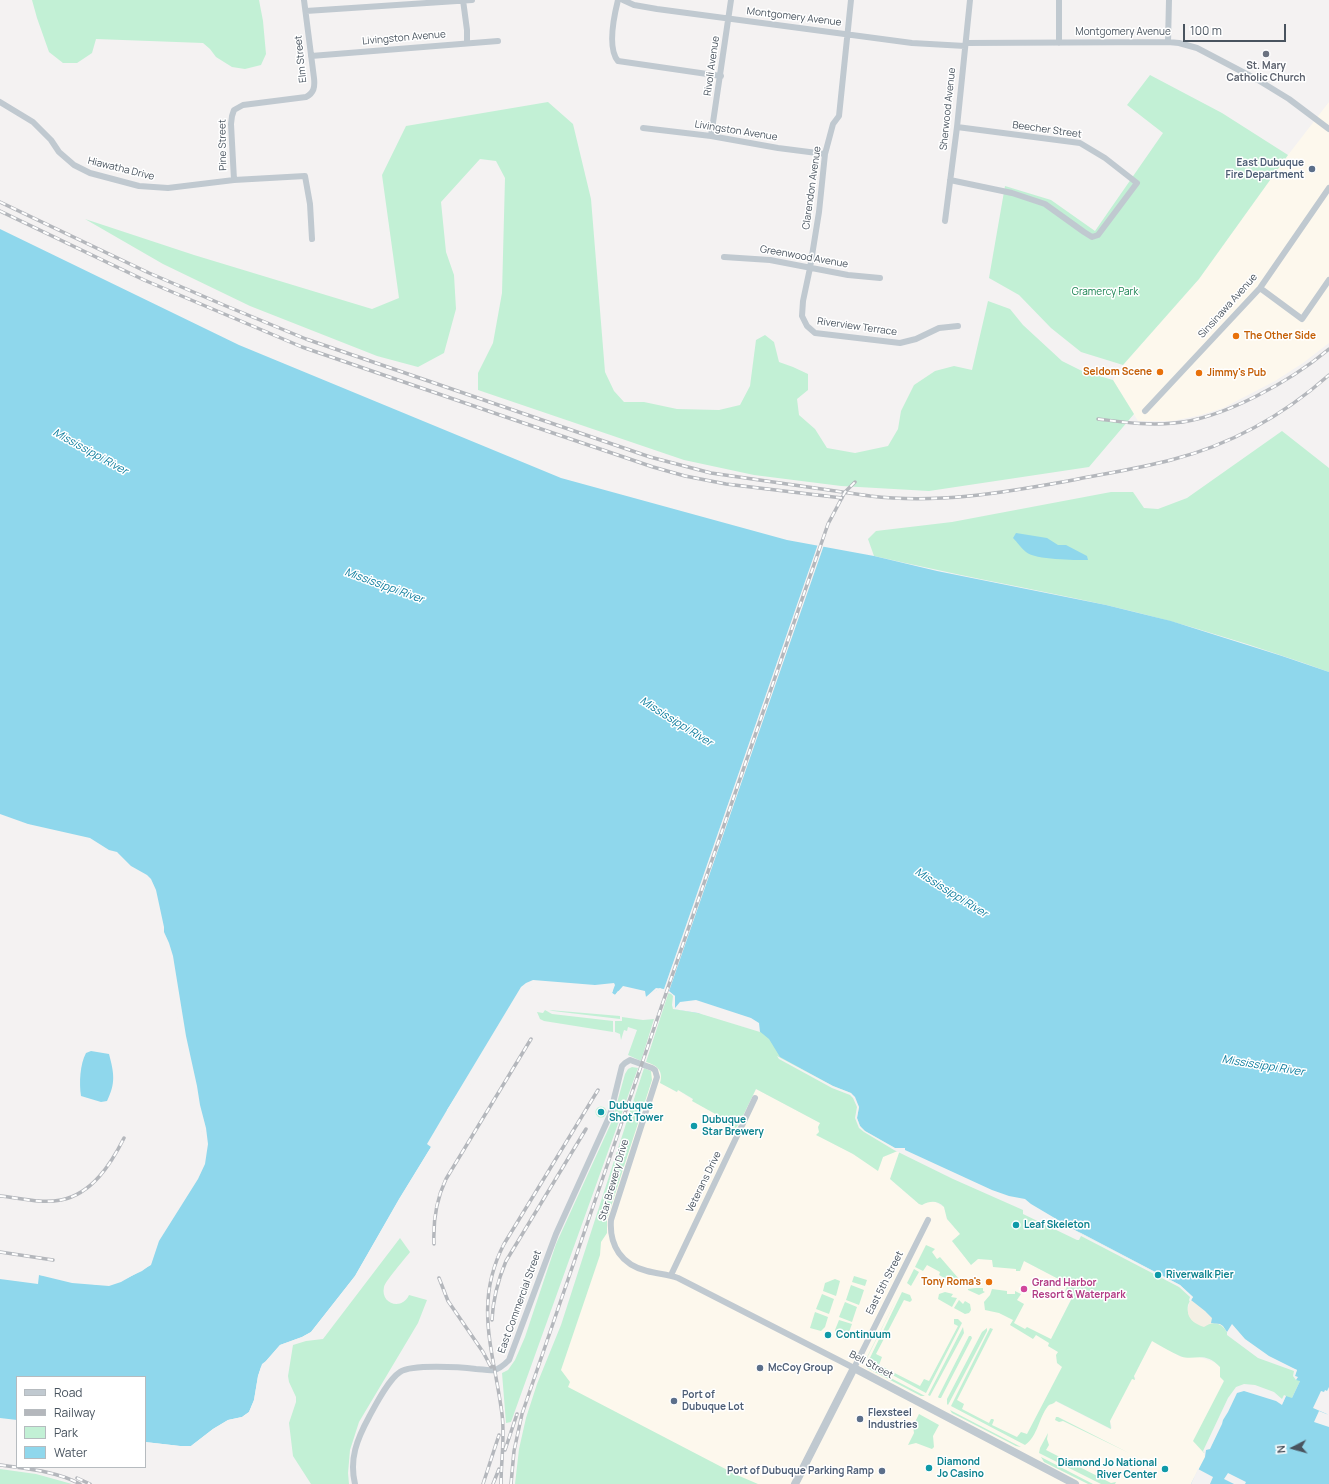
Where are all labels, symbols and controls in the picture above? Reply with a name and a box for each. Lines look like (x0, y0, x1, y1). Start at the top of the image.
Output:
street label: Montgomery Avenue (746, 5, 842, 29)
scale bar (1185, 16, 1288, 42)
text: 100 m (1190, 22, 1222, 39)
street label: Montgomery Avenue (1075, 26, 1171, 38)
street label: Livingston Avenue (362, 28, 446, 48)
street label: Elm Street (293, 35, 309, 83)
street label: Rivoli Avenue (702, 35, 722, 97)
marker: St. Mary Catholic Church (1261, 49, 1271, 59)
place label: St. Mary Catholic Church (1226, 60, 1306, 84)
street label: Sherwood Avenue (938, 67, 958, 151)
street label: Pine Street (217, 119, 229, 171)
street label: Livingston Avenue (694, 119, 778, 143)
street label: Beecher Street (1011, 119, 1083, 141)
street label: Clarendon Avenue (800, 145, 824, 231)
street label: Hiawatha Drive (86, 155, 156, 183)
place label: East Dubuque Fire Department (1226, 157, 1304, 180)
marker: East Dubuque Fire Department (1307, 164, 1317, 174)
street label: Greenwood Avenue (759, 243, 849, 271)
street label: Sinsinawa Avenue (1196, 271, 1260, 341)
park label: Gramercy Park (1072, 286, 1138, 298)
street label: Riverview Terrace (816, 315, 898, 339)
place label: The Other Side (1244, 330, 1316, 342)
marker: The Other Side (1231, 331, 1241, 341)
place label: Seldom Scene (1083, 366, 1152, 378)
marker: Seldom Scene (1155, 367, 1165, 377)
place label: Jimmy's Pub (1207, 367, 1266, 379)
marker: Jimmy's Pub (1194, 368, 1204, 378)
water label: Mississippi River (50, 426, 130, 478)
water label: Mississippi River (343, 566, 425, 606)
water label: Mississippi River (637, 694, 715, 750)
water label: Mississippi River (912, 865, 990, 921)
water label: Mississippi River (1221, 1053, 1305, 1079)
place label: Dubuque Shot Tower (609, 1100, 663, 1124)
marker: Dubuque Shot Tower (596, 1107, 606, 1117)
place label: Dubuque Star Brewery (702, 1114, 764, 1138)
marker: Dubuque Star Brewery (689, 1121, 699, 1131)
street label: Star Brewery Drive (597, 1138, 631, 1222)
street label: Veterans Drive (684, 1150, 724, 1214)
place label: Leaf Skeleton (1024, 1219, 1090, 1231)
marker: Leaf Skeleton (1011, 1220, 1021, 1230)
street label: East Commercial Street (496, 1249, 544, 1355)
street label: East 5th Street (864, 1249, 906, 1317)
place label: Riverwalk Pier (1166, 1269, 1234, 1281)
marker: Riverwalk Pier (1153, 1270, 1163, 1280)
place label: Tony Roma's (921, 1276, 981, 1288)
marker: Tony Roma's (984, 1277, 994, 1287)
place label: Grand Harbor Resort & Waterpark (1032, 1277, 1126, 1300)
marker: Grand Harbor Resort & Waterpark (1019, 1284, 1029, 1294)
place label: Continuum (836, 1329, 891, 1341)
marker: Continuum (823, 1330, 833, 1340)
street label: Bell Street (847, 1348, 895, 1382)
place label: McCoy Group (768, 1362, 833, 1374)
marker: McCoy Group (755, 1363, 765, 1373)
legend (16, 1376, 146, 1468)
text: Road (54, 1384, 82, 1401)
place label: Port of Dubuque Lot (682, 1389, 744, 1412)
marker: Port of Dubuque Lot (669, 1396, 679, 1406)
text: Railway (54, 1404, 95, 1421)
place label: Flexsteel Industries (868, 1407, 917, 1430)
marker: Flexsteel Industries (855, 1414, 865, 1424)
text: Park (54, 1424, 78, 1441)
north arrow (1273, 1428, 1313, 1468)
text: Water (54, 1444, 87, 1461)
text: N (1273, 1445, 1288, 1454)
place label: Diamond Jo Casino (937, 1456, 984, 1480)
place label: Diamond Jo National River Center (1058, 1457, 1157, 1480)
marker: Diamond Jo Casino (924, 1463, 934, 1473)
marker: Diamond Jo National River Center (1160, 1464, 1170, 1474)
place label: Port of Dubuque Parking Ramp (727, 1465, 874, 1477)
marker: Port of Dubuque Parking Ramp (877, 1466, 887, 1476)

